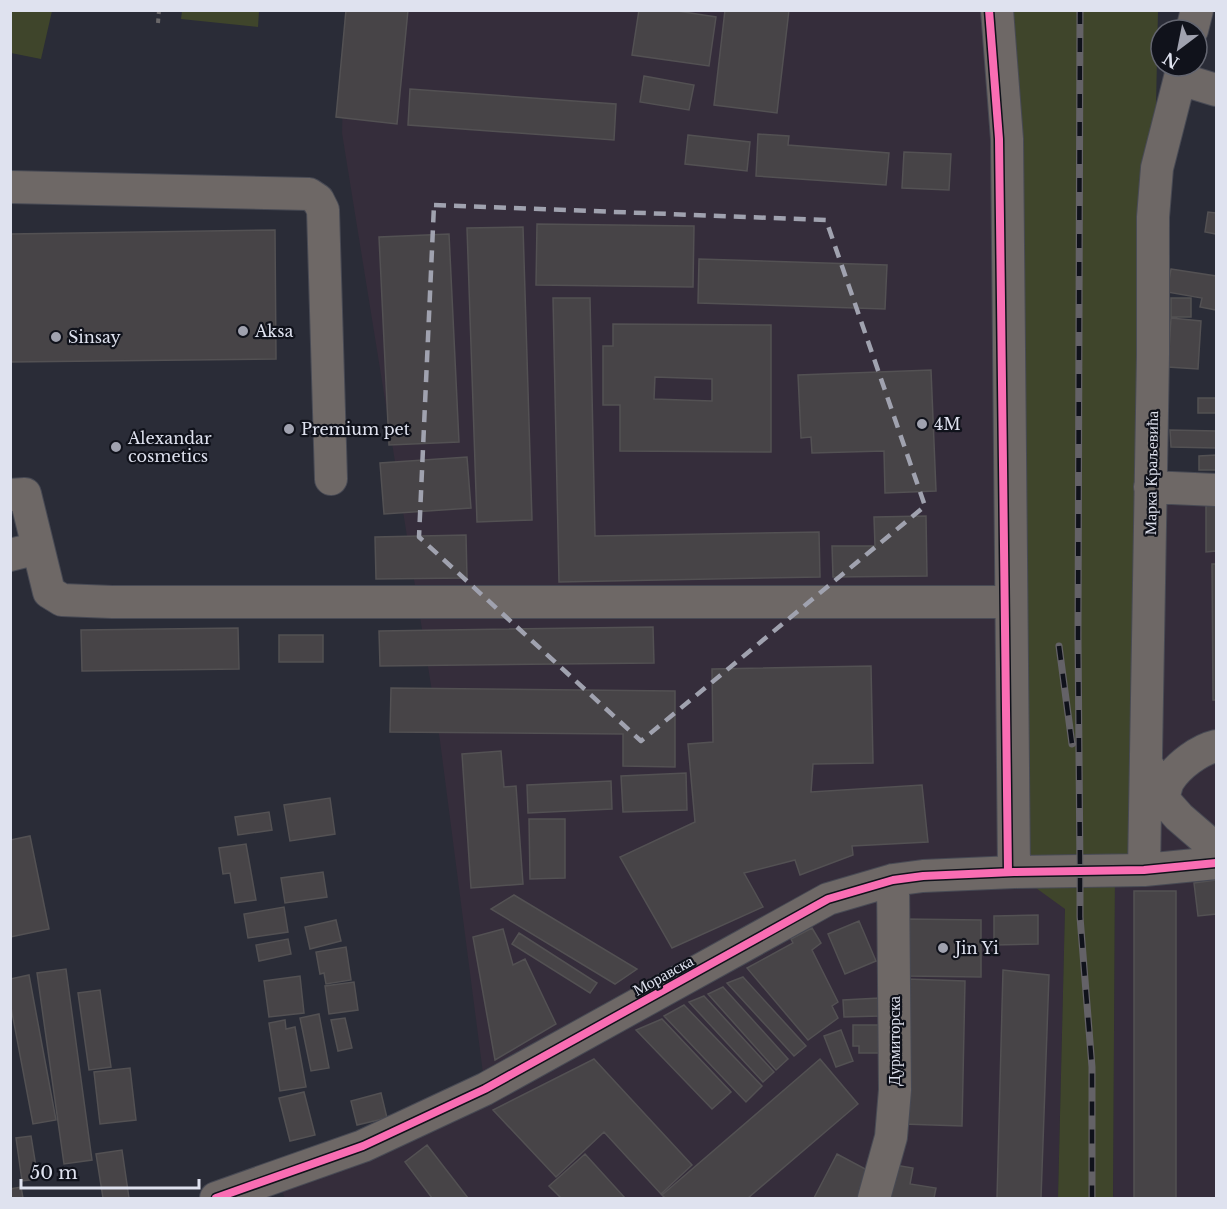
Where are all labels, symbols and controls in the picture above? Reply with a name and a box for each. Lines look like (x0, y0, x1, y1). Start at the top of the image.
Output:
north arrow (1149, 18, 1209, 78)
text: N (1159, 48, 1183, 73)
place label: Aksa (254, 321, 293, 341)
marker: Aksa (236, 324, 250, 338)
place label: Sinsay (68, 327, 122, 347)
marker: Sinsay (49, 330, 63, 344)
street label: Марка Краљевића (1140, 411, 1162, 535)
place label: 4M (934, 414, 961, 434)
marker: 4M (915, 417, 929, 431)
place label: Premium pet (301, 419, 410, 439)
marker: Premium pet (282, 422, 296, 436)
place label: Alexandar cosmetics (127, 428, 212, 466)
marker: Alexandar cosmetics (109, 440, 123, 454)
place label: Jin Yi (953, 938, 999, 958)
marker: Jin Yi (936, 941, 950, 955)
street label: Моравска (629, 950, 697, 1000)
street label: Дурмиторска (884, 996, 904, 1086)
scale bar (21, 1152, 200, 1190)
text: 50 m (30, 1162, 78, 1184)

